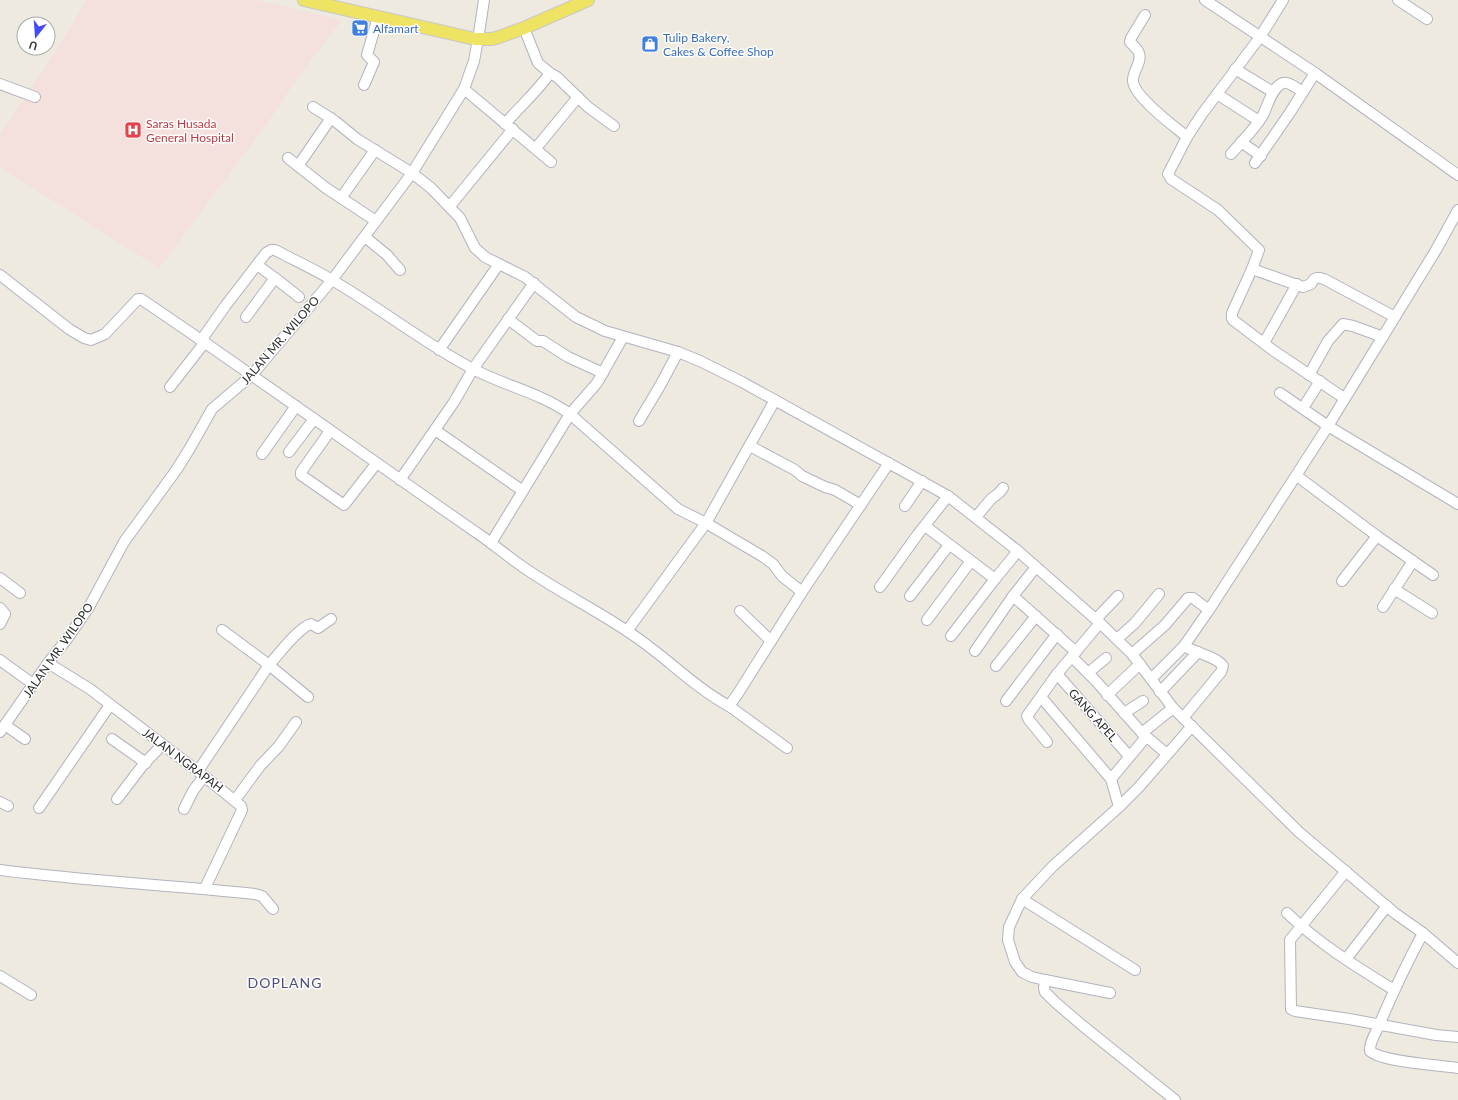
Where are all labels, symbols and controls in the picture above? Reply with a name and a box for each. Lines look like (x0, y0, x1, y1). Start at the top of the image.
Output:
north arrow (16, 16, 56, 56)
supermarket icon: Alfamart (350, 18, 370, 38)
place label: Alfamart (373, 21, 419, 36)
place label: Tulip Bakery, Cakes & Coffee Shop (663, 30, 774, 59)
shop icon: Tulip Bakery, Cakes & Coffee Shop (640, 34, 660, 54)
text: U (27, 39, 39, 53)
place label: Saras Husada General Hospital (146, 116, 234, 145)
hospital icon: Saras Husada General Hospital (123, 120, 143, 140)
street label: JALAN MR. WILOPO (238, 293, 323, 387)
street label: JALAN MR. WILOPO (20, 600, 96, 700)
street label: GANG APEL (1065, 686, 1121, 744)
street label: JALAN NGRAPAH (140, 725, 226, 795)
district label: DOPLANG (248, 974, 322, 991)

